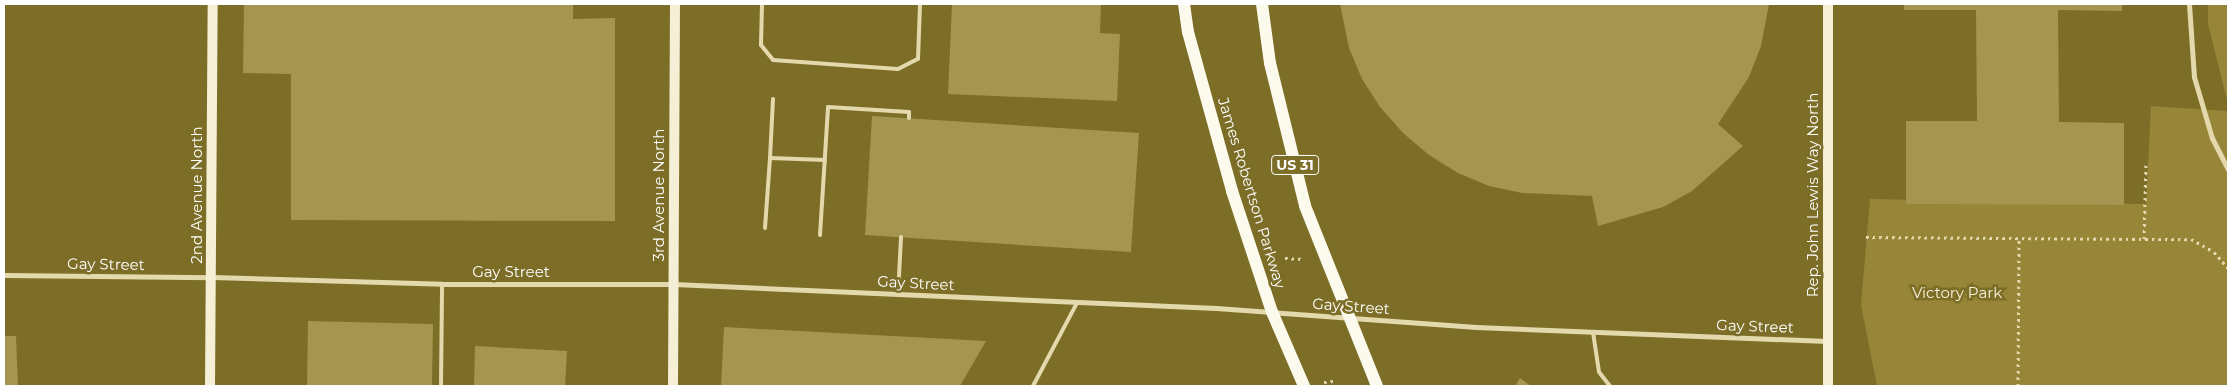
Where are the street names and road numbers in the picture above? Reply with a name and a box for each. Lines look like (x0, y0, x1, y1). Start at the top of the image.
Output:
street label: Rep. John Lewis Way North (1804, 93, 1822, 297)
street label: James Robertson Parkway (1214, 95, 1290, 291)
street label: 2nd Avenue North (188, 126, 206, 264)
street label: 3rd Avenue North (650, 129, 668, 261)
road number: US 31 (1270, 154, 1320, 176)
street label: Gay Street (67, 254, 145, 274)
street label: Gay Street (472, 263, 550, 281)
street label: Gay Street (877, 272, 955, 294)
street label: Gay Street (1312, 294, 1390, 318)
street label: Gay Street (1716, 316, 1794, 336)

